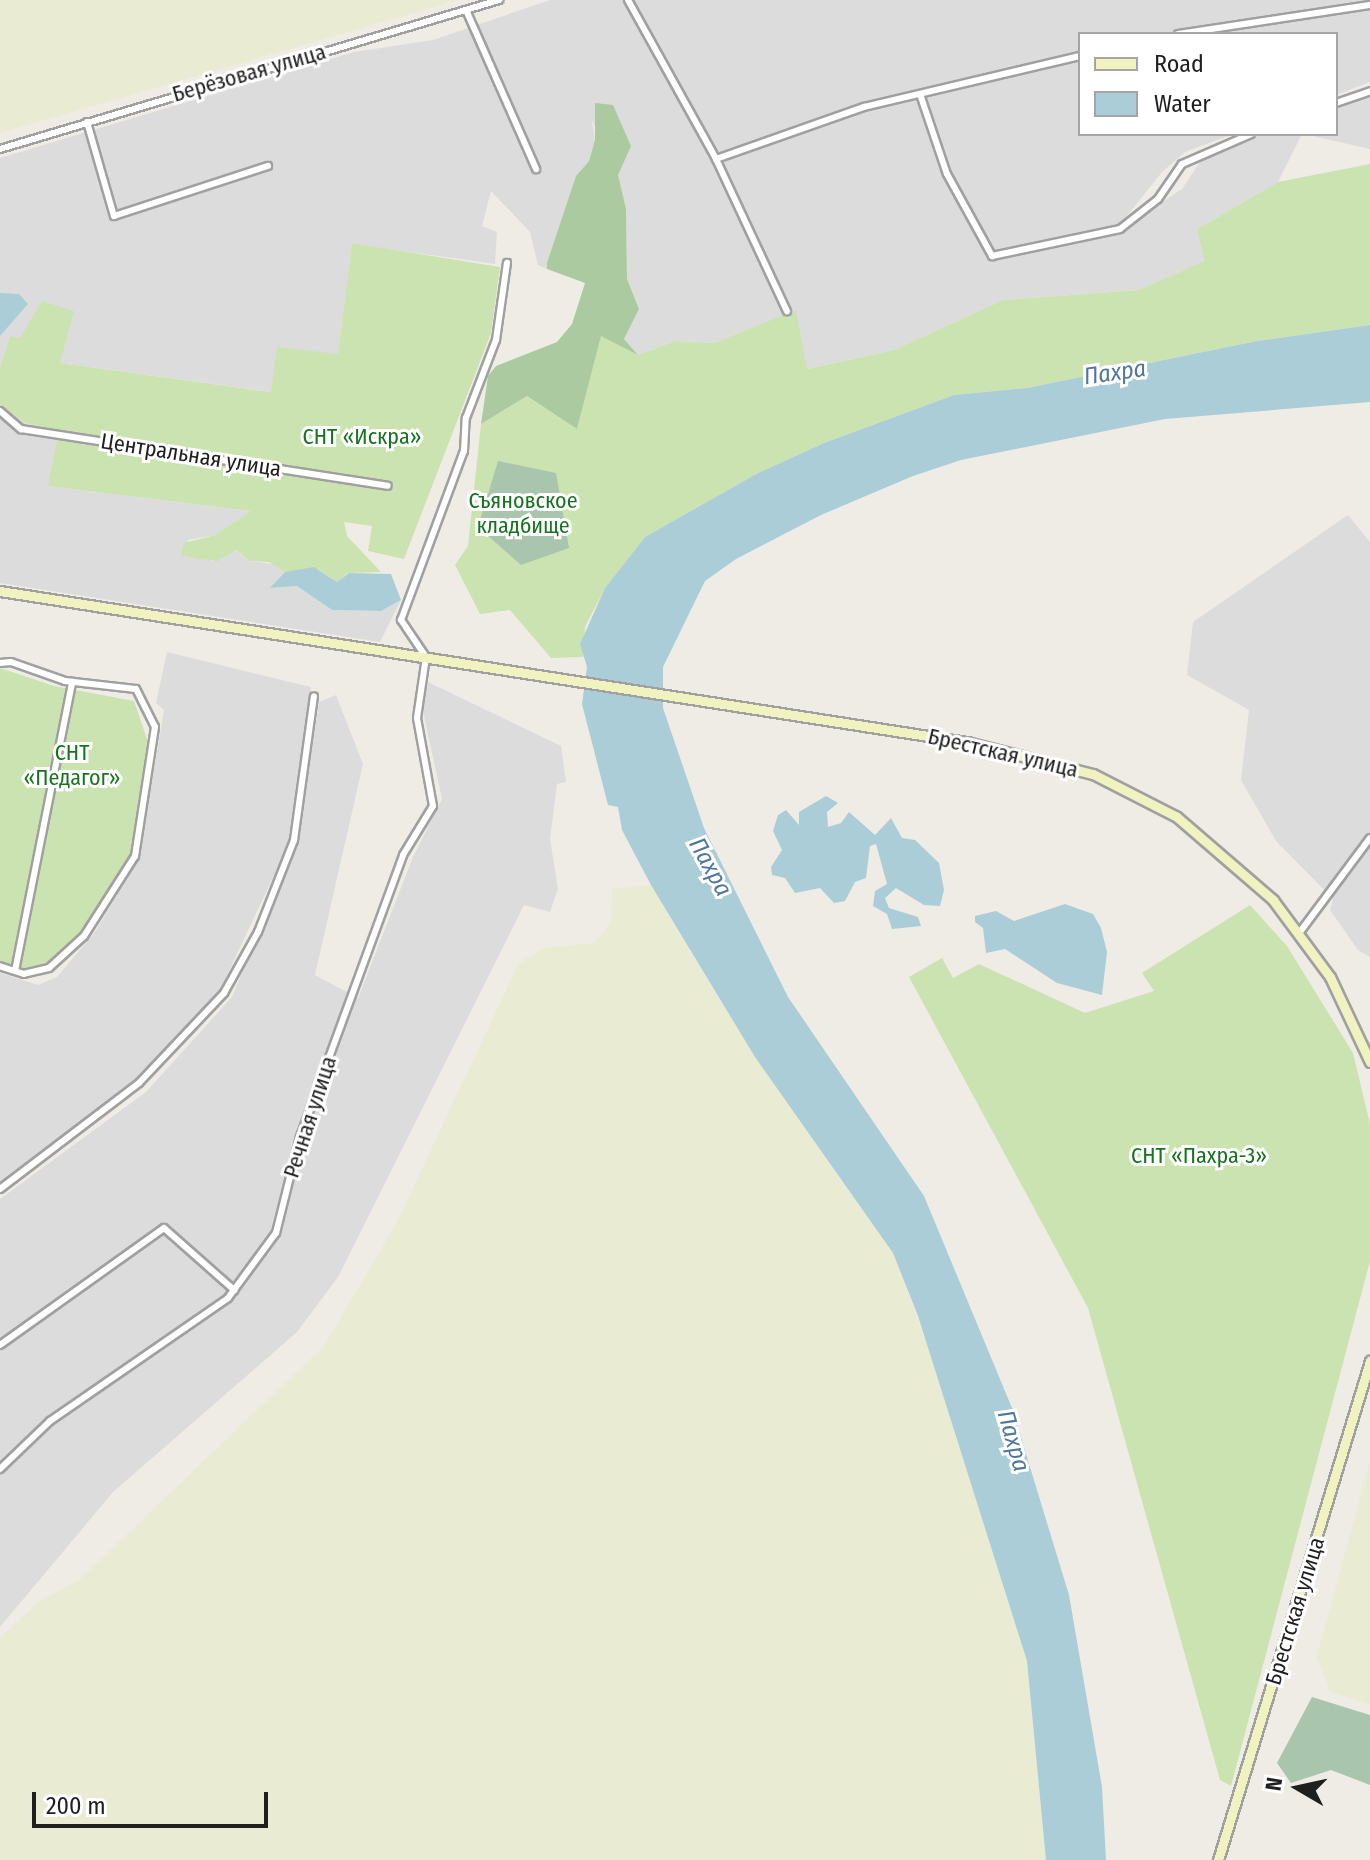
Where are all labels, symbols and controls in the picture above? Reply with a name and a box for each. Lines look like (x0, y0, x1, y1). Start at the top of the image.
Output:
legend (1078, 32, 1338, 136)
street label: Берёзовая улица (169, 38, 329, 108)
text: Road (1154, 50, 1204, 78)
text: Water (1154, 90, 1211, 118)
water label: Пахра (1082, 354, 1148, 392)
park label: СНТ «Искра» (303, 424, 421, 450)
street label: Центральная улица (99, 428, 283, 482)
park label: Съяновское кладбище (468, 487, 578, 538)
street label: Брестская улица (925, 723, 1081, 783)
park label: СНТ «Педагог» (23, 739, 121, 790)
water label: Пахра (682, 833, 738, 901)
street label: Речная улица (278, 1053, 342, 1181)
park label: СНТ «Пахра-3» (1131, 1143, 1267, 1169)
water label: Пахра (991, 1407, 1035, 1475)
street label: Брестская улица (1260, 1534, 1330, 1688)
north arrow (1258, 1748, 1338, 1828)
scale bar (36, 1776, 272, 1826)
text: N (1259, 1776, 1288, 1793)
text: 200 m (46, 1792, 106, 1820)

